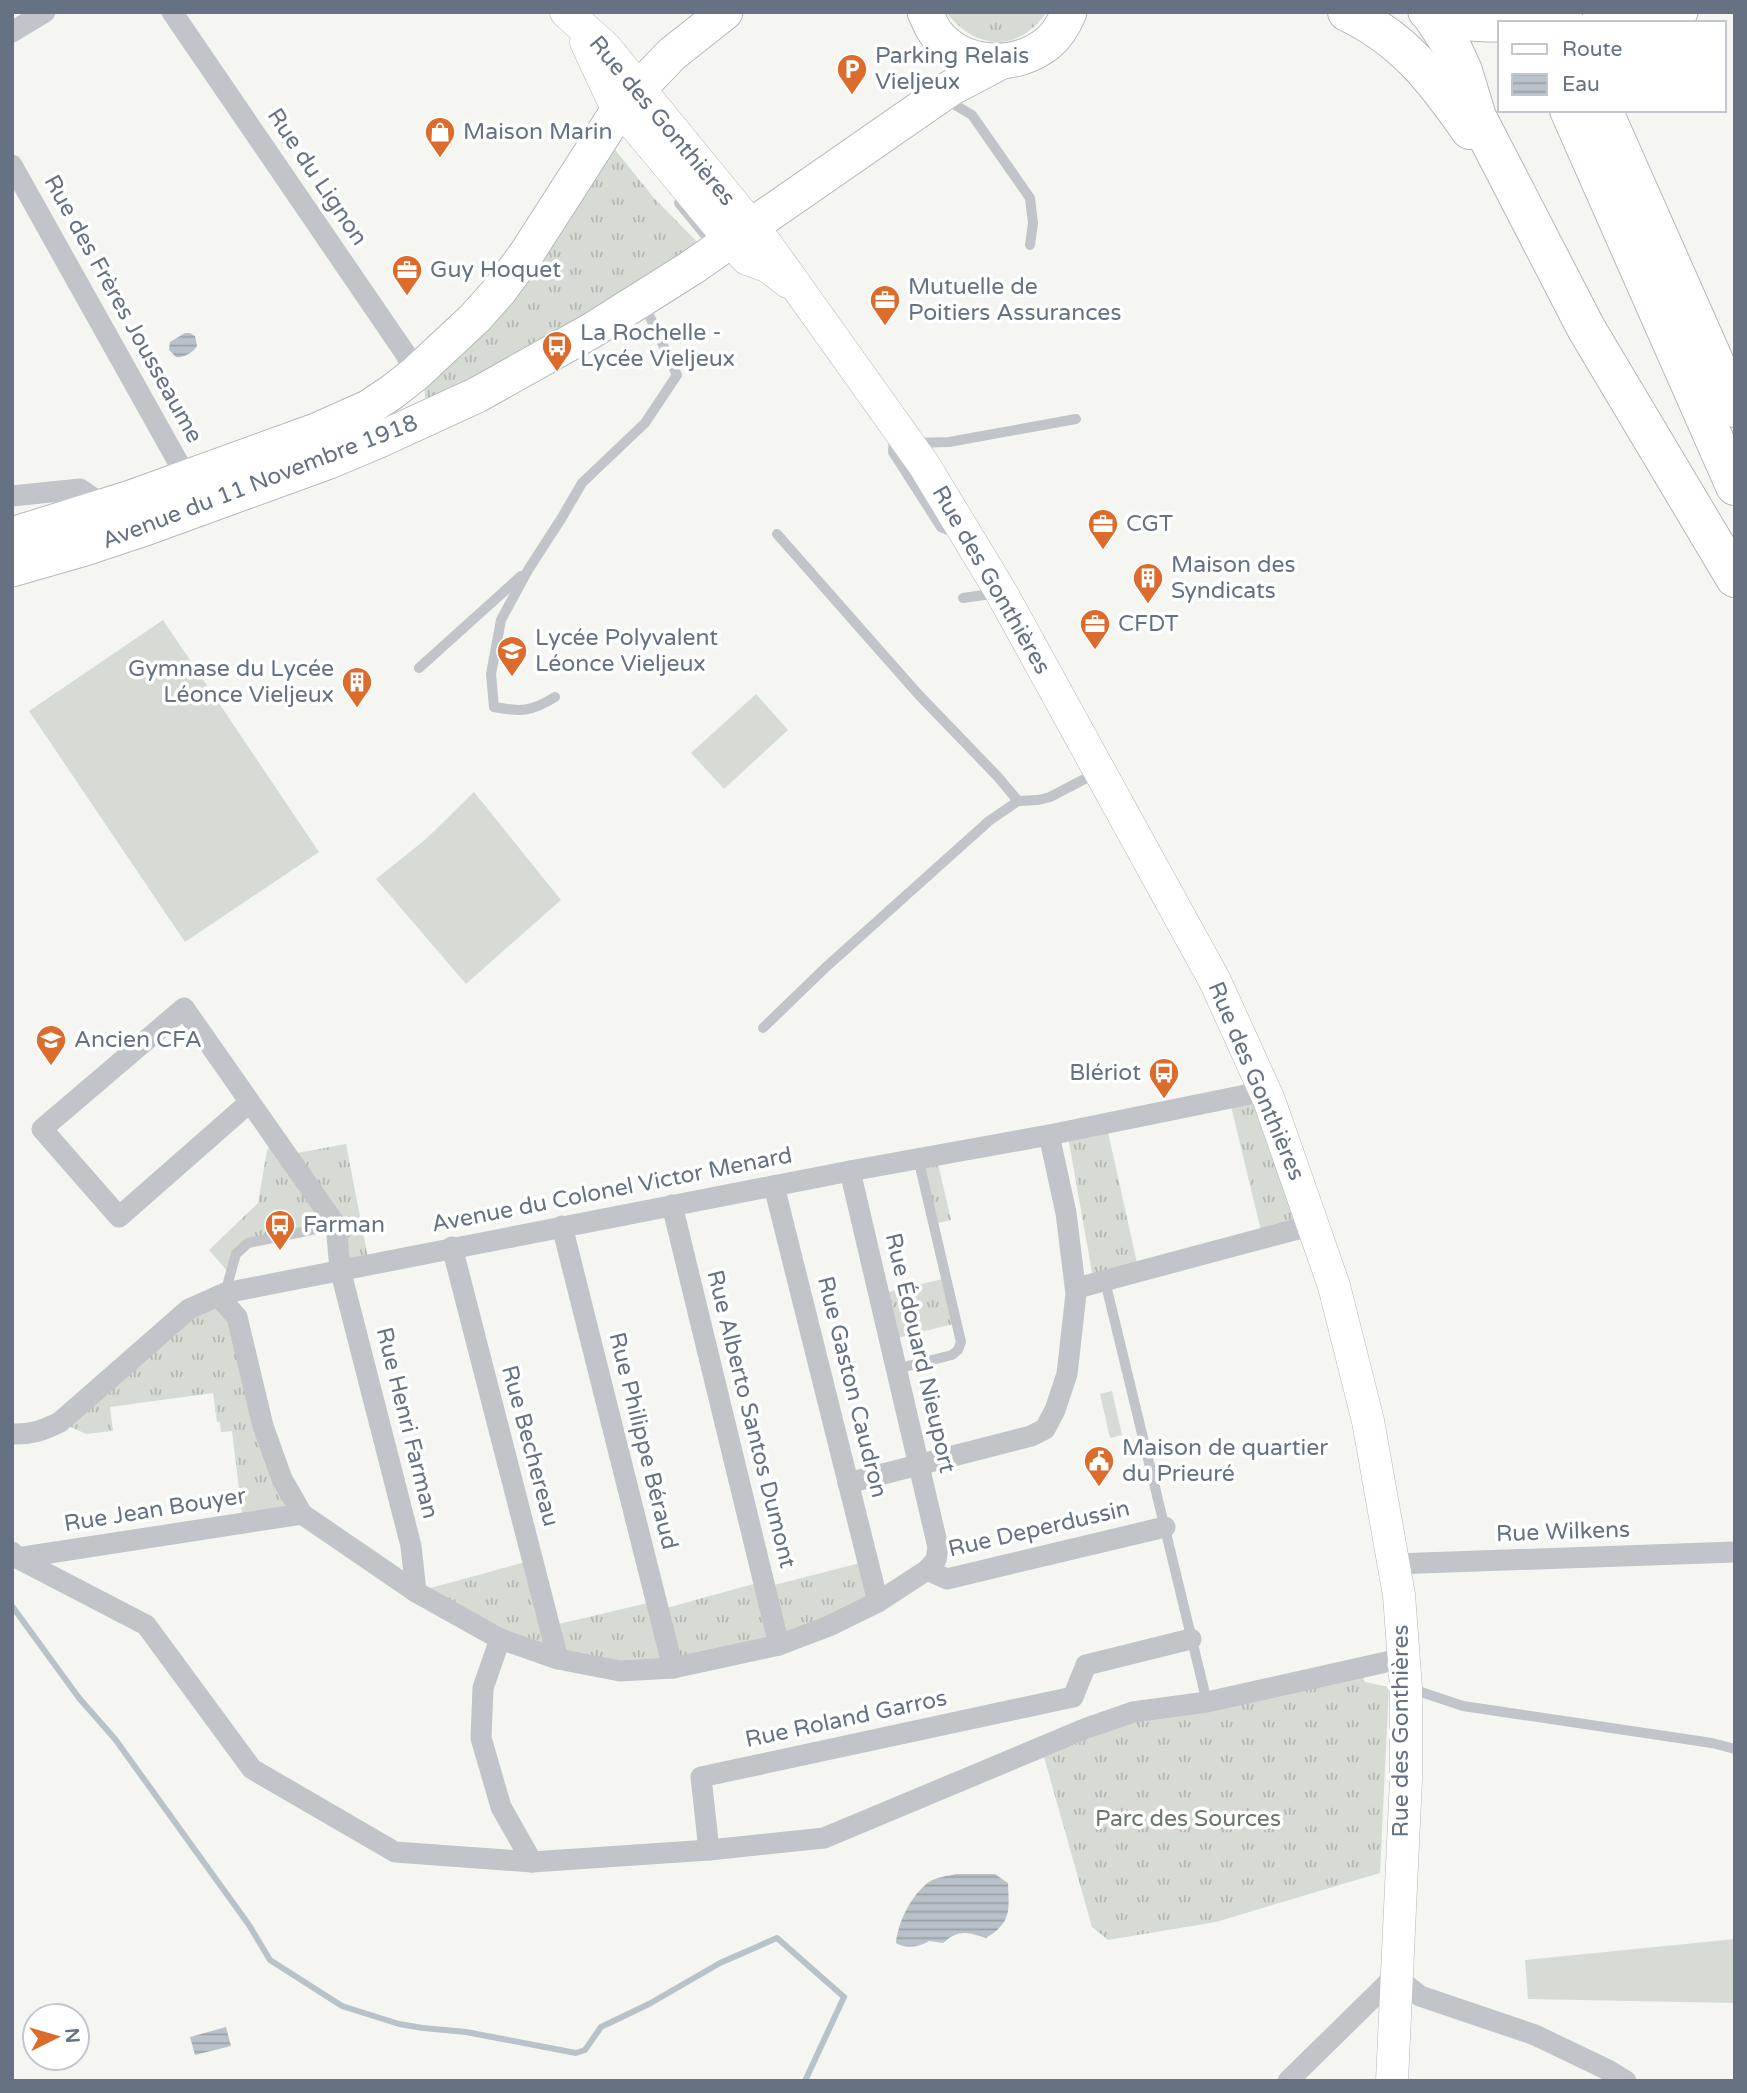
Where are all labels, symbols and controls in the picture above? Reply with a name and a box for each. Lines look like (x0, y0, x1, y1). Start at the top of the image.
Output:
legend (1498, 21, 1726, 112)
street label: Rue des Gonthières (583, 30, 741, 212)
text: Route (1562, 37, 1622, 62)
place label: Parking Relais Vieljeux (875, 42, 1029, 96)
parking icon: Parking Relais Vieljeux (835, 52, 869, 96)
text: Eau (1562, 72, 1600, 97)
street label: Rue du Lignon (261, 103, 373, 251)
shop icon: Maison Marin (423, 115, 457, 159)
place label: Maison Marin (463, 118, 613, 146)
street label: Rue des Frères Jousseaume (38, 170, 208, 448)
office icon: Guy Hoquet (390, 253, 424, 297)
place label: Guy Hoquet (430, 256, 561, 284)
place label: Mutuelle de Poitiers Assurances (908, 273, 1121, 327)
office icon: Mutuelle de Poitiers Assurances (868, 283, 902, 327)
place label: La Rochelle - Lycée Vieljeux (580, 319, 735, 373)
bus stop icon: La Rochelle - Lycée Vieljeux (540, 329, 574, 373)
street label: Avenue du 11 Novembre 1918 (98, 409, 422, 555)
street label: Rue des Gonthières (926, 481, 1056, 679)
office icon: CGT (1086, 507, 1120, 551)
place label: CGT (1126, 510, 1173, 538)
place label: Maison des Syndicats (1171, 551, 1295, 605)
building icon: Maison des Syndicats (1131, 561, 1165, 605)
office icon: CFDT (1078, 607, 1112, 651)
place label: CFDT (1118, 610, 1179, 638)
place label: Lycée Polyvalent Léonce Vieljeux (535, 624, 718, 678)
school or university icon: Lycée Polyvalent Léonce Vieljeux (495, 634, 529, 678)
place label: Gymnase du Lycée Léonce Vieljeux (128, 655, 334, 709)
building icon: Gymnase du Lycée Léonce Vieljeux (340, 665, 374, 709)
street label: Rue des Gonthières (1201, 977, 1311, 1185)
school or university icon: Ancien CFA (34, 1023, 68, 1067)
place label: Ancien CFA (74, 1026, 202, 1054)
bus stop icon: Blériot (1147, 1056, 1181, 1100)
place label: Blériot (1069, 1059, 1141, 1087)
street label: Avenue du Colonel Victor Menard (429, 1141, 795, 1239)
bus stop icon: Farman (263, 1208, 297, 1252)
place label: Farman (303, 1211, 385, 1239)
street label: Rue Édouard Nieuport (879, 1230, 961, 1476)
street label: Rue Alberto Santos Dumont (700, 1267, 802, 1571)
street label: Rue Gaston Caudron (811, 1273, 893, 1501)
street label: Rue Henri Farman (370, 1325, 444, 1521)
street label: Rue Philippe Béraud (602, 1329, 684, 1553)
street label: Rue Bechereau (495, 1362, 565, 1530)
place label: Maison de quartier du Prieuré (1122, 1434, 1328, 1488)
public building icon: Maison de quartier du Prieuré (1082, 1444, 1116, 1488)
street label: Rue Jean Bouyer (62, 1482, 248, 1538)
street label: Rue Deperdussin (945, 1494, 1133, 1564)
street label: Rue Wilkens (1495, 1516, 1631, 1548)
street label: Rue des Gonthières (1387, 1624, 1415, 1838)
street label: Rue Roland Garros (743, 1684, 949, 1754)
park label: Parc des Sources (1095, 1805, 1281, 1833)
north arrow (21, 2002, 91, 2072)
text: N (60, 2027, 84, 2044)

